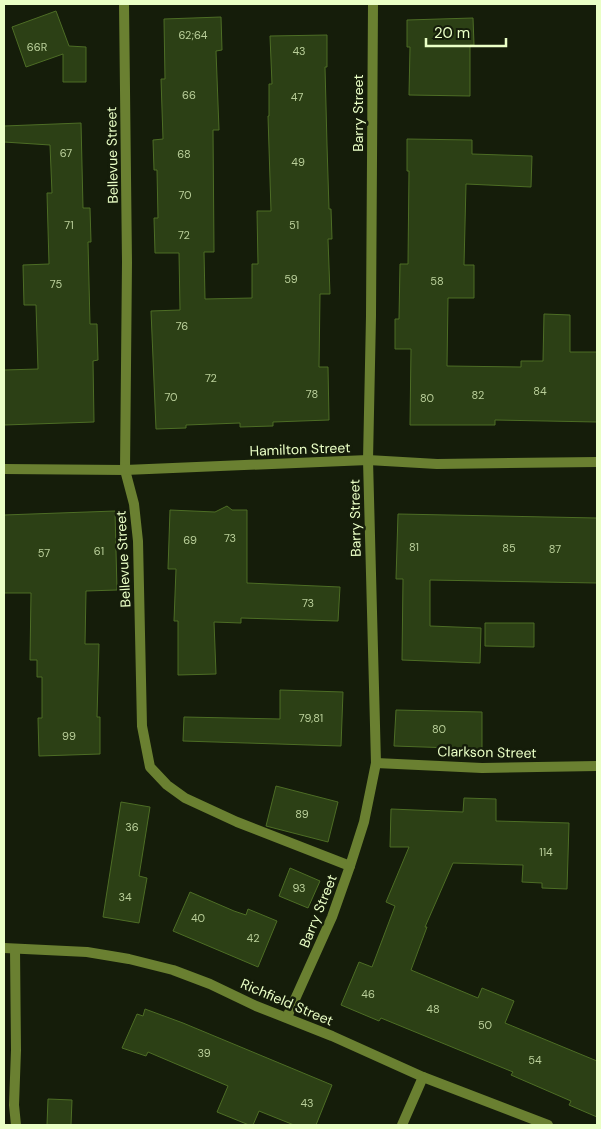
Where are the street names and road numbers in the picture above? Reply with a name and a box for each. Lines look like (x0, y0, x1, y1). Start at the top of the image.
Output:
street label: Barry Street (349, 74, 367, 152)
street label: Bellevue Street (102, 106, 122, 204)
street label: Hamilton Street (249, 438, 351, 460)
street label: Barry Street (345, 479, 365, 557)
street label: Bellevue Street (111, 510, 135, 608)
street label: Clarkson Street (437, 742, 537, 762)
street label: Barry Street (295, 872, 341, 950)
street label: Richfield Street (238, 974, 336, 1030)

